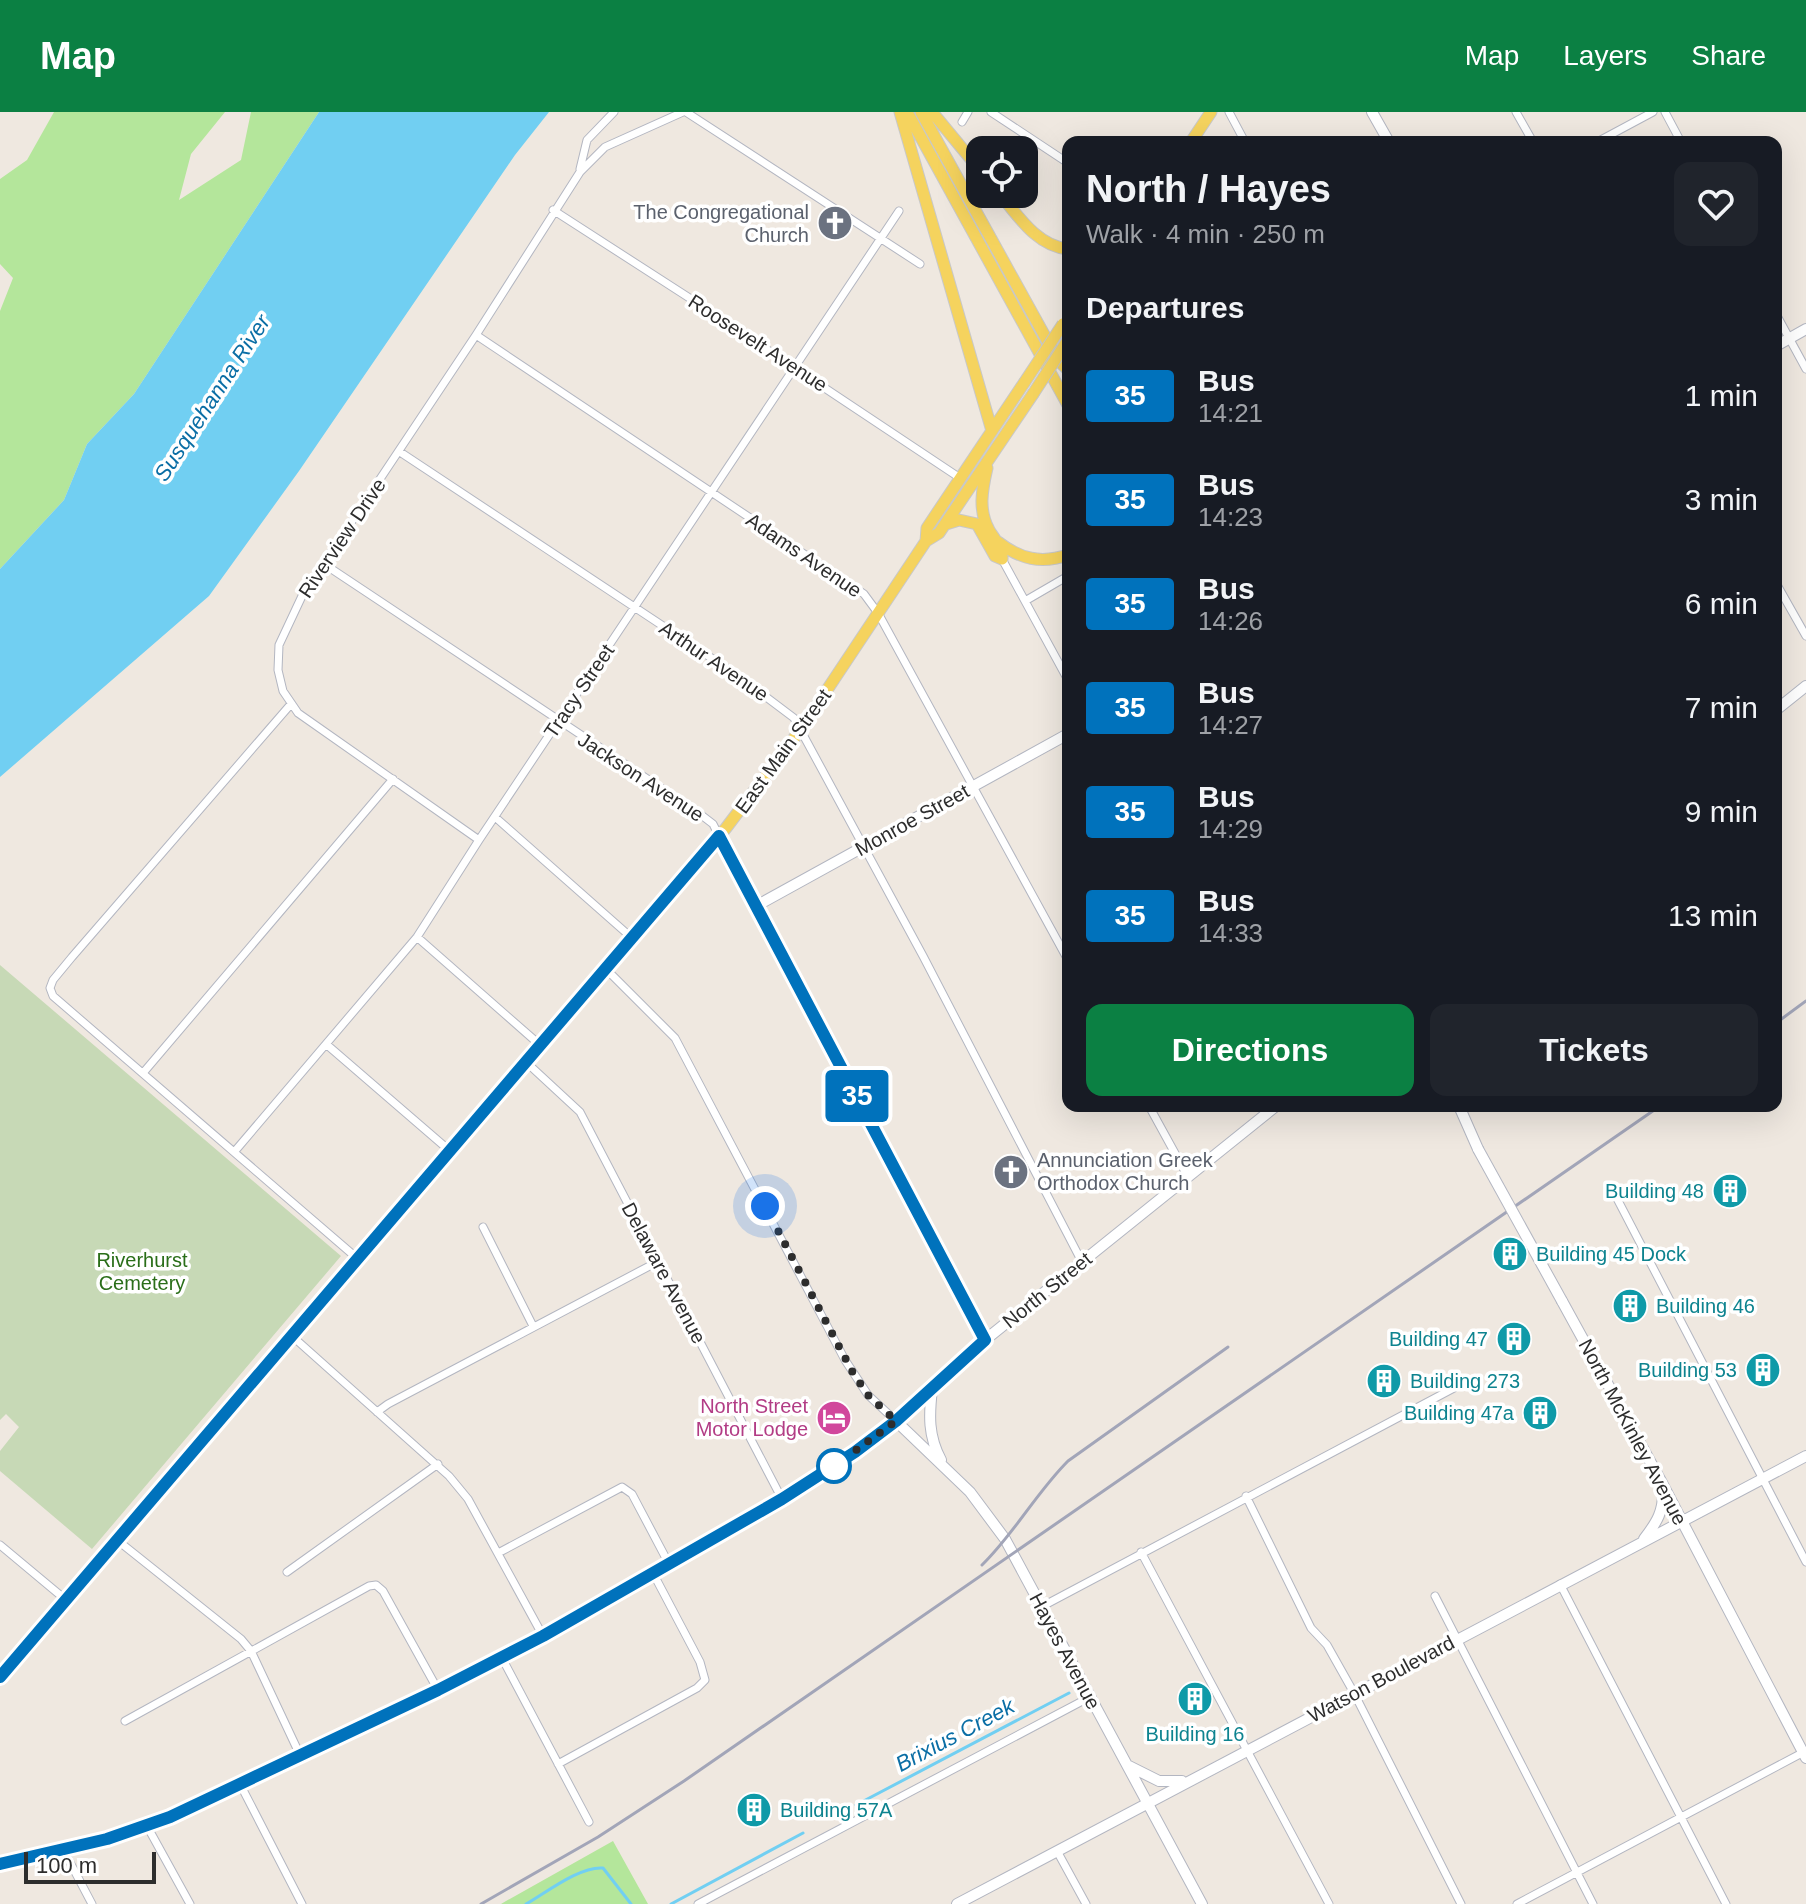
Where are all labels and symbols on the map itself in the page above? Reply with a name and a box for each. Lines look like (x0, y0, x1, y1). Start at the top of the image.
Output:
place label: The Congregational Church (633, 201, 809, 246)
church icon: The Congregational Church (816, 204, 854, 242)
street label: Roosevelt Avenue (685, 290, 831, 396)
water label: Susquehanna River (149, 309, 276, 486)
street label: Riverview Drive (294, 474, 390, 602)
street label: Adams Avenue (742, 508, 866, 602)
street label: Arthur Avenue (655, 617, 773, 705)
street label: Tracy Street (540, 640, 619, 742)
street label: East Main Street (731, 684, 836, 817)
street label: Jackson Avenue (574, 728, 708, 826)
street label: Monroe Street (851, 779, 973, 860)
line badge: 35 (821, 1070, 893, 1122)
place label: Annunciation Greek Orthodox Church (1037, 1149, 1214, 1194)
church icon: Annunciation Greek Orthodox Church (992, 1153, 1030, 1191)
building icon: Building 48 (1711, 1172, 1749, 1210)
place label: Building 48 (1605, 1180, 1704, 1202)
your location (745, 1186, 785, 1226)
street label: Delaware Avenue (618, 1199, 710, 1347)
building icon: Building 45 Dock (1491, 1235, 1529, 1273)
place label: Building 45 Dock (1536, 1243, 1687, 1265)
street label: North Street (998, 1247, 1096, 1332)
park label: Riverhurst Cemetery (96, 1249, 188, 1294)
building icon: Building 46 (1611, 1287, 1649, 1325)
place label: Building 46 (1656, 1295, 1755, 1317)
building icon: Building 47 (1495, 1320, 1533, 1358)
place label: Building 47 (1389, 1328, 1488, 1350)
street label: North McKinley Avenue (1575, 1335, 1691, 1529)
building icon: Building 53 (1744, 1351, 1782, 1389)
place label: Building 53 (1638, 1359, 1737, 1381)
building icon: Building 273 (1365, 1362, 1403, 1400)
place label: Building 273 (1410, 1370, 1520, 1392)
building icon: Building 47a (1521, 1394, 1559, 1432)
place label: North Street Motor Lodge (696, 1395, 808, 1440)
hotel icon: North Street Motor Lodge (815, 1399, 853, 1437)
place label: Building 47a (1404, 1402, 1515, 1424)
unlabelled marker (817, 1449, 851, 1483)
street label: Hayes Avenue (1025, 1589, 1105, 1713)
street label: Watson Boulevard (1304, 1631, 1458, 1727)
building icon: Building 16 (1176, 1680, 1214, 1718)
water label: Brixius Creek (891, 1693, 1019, 1777)
place label: Building 16 (1146, 1723, 1244, 1745)
building icon: Building 57A (735, 1791, 773, 1829)
place label: Building 57A (780, 1799, 893, 1821)
scale bar (24, 1848, 156, 1884)

